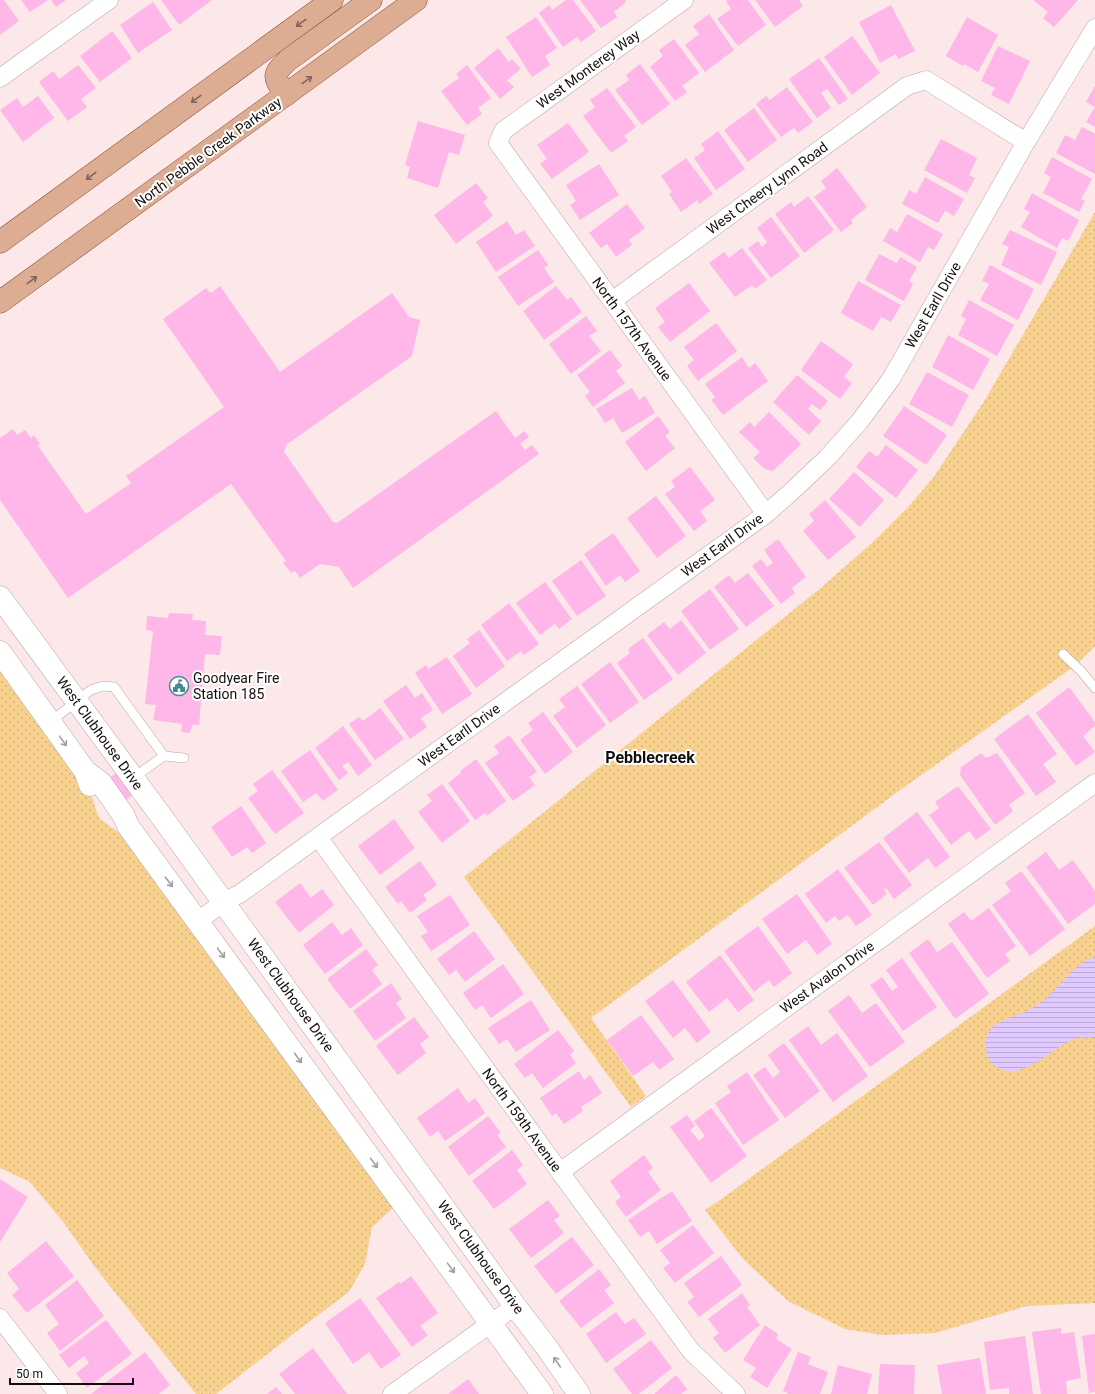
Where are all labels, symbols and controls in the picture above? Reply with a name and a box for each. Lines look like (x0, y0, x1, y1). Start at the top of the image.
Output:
one-way arrow (295, 19, 306, 27)
street label: West Monterey Way (533, 26, 643, 112)
one-way arrow (301, 76, 312, 84)
street label: North Pebble Creek Parkway (132, 93, 285, 211)
one-way arrow (190, 95, 201, 104)
street label: West Cheery Lynn Road (703, 139, 831, 237)
one-way arrow (85, 172, 96, 180)
street label: West Earll Drive (902, 259, 964, 351)
street label: North 157th Avenue (589, 274, 675, 384)
one-way arrow (26, 275, 37, 284)
street label: West Earll Drive (678, 510, 766, 580)
place label: Goodyear Fire Station 185 (193, 670, 279, 702)
street label: West Clubhouse Drive (54, 673, 146, 793)
public building icon: Goodyear Fire Station 185 (168, 675, 190, 697)
street label: West Earll Drive (415, 700, 503, 770)
one-way arrow (59, 735, 67, 746)
district label: Pebblecreek (605, 748, 695, 767)
one-way arrow (165, 876, 173, 887)
street label: West Clubhouse Drive (245, 935, 337, 1055)
street label: West Avalon Drive (777, 938, 877, 1016)
one-way arrow (217, 947, 225, 958)
one-way arrow (293, 1052, 302, 1063)
street label: North 159th Avenue (479, 1065, 565, 1175)
one-way arrow (370, 1157, 378, 1168)
street label: West Clubhouse Drive (435, 1197, 527, 1317)
one-way arrow (447, 1262, 455, 1273)
one-way arrow (553, 1357, 561, 1368)
scale bar (10, 1360, 133, 1386)
text: 50 m (16, 1367, 43, 1381)

